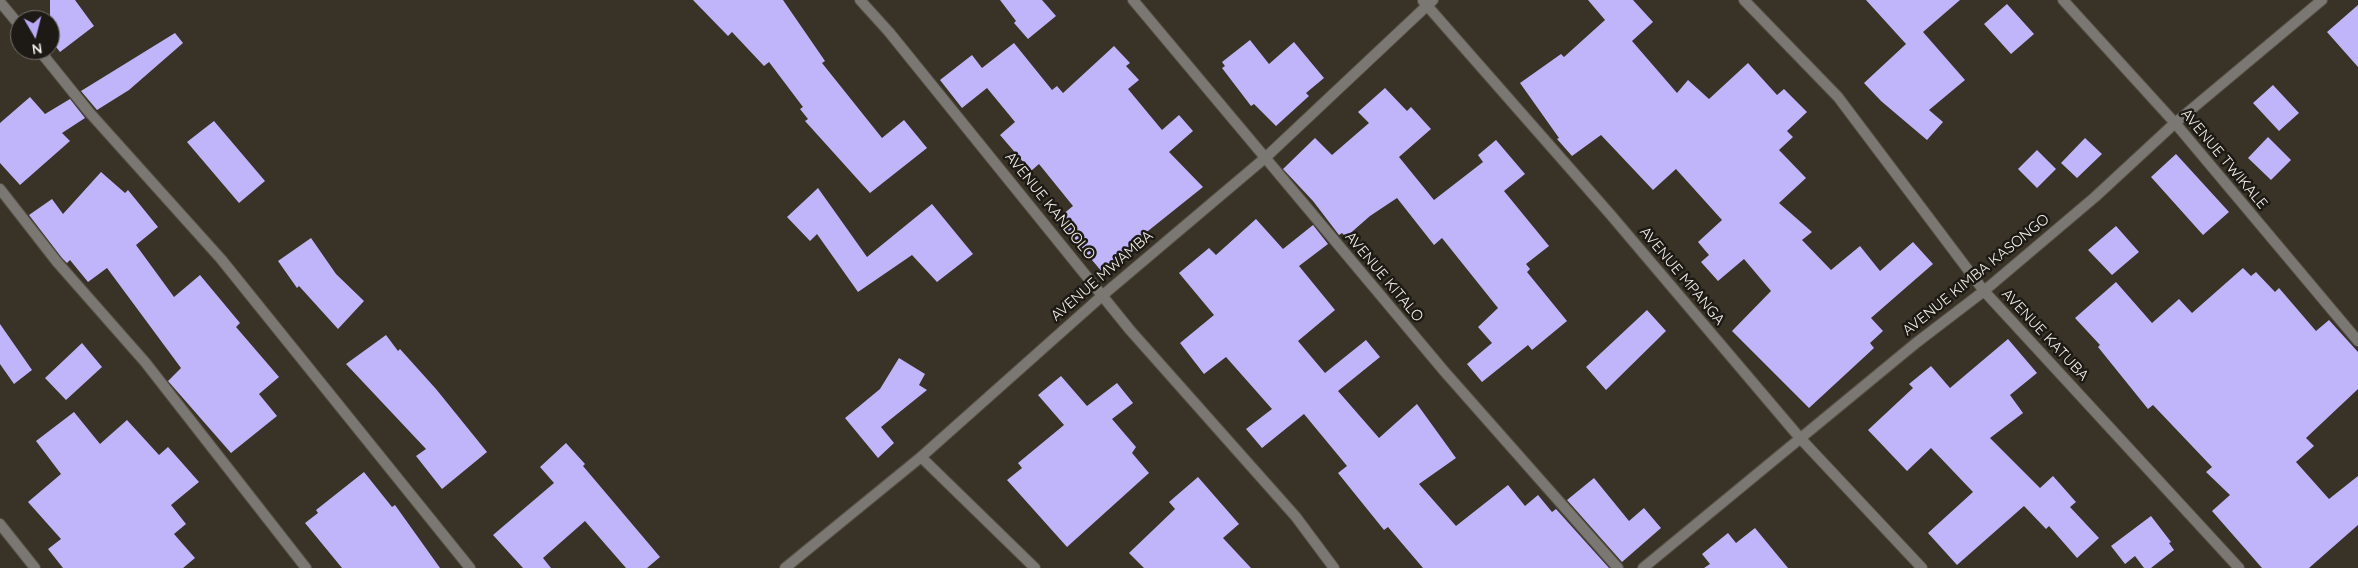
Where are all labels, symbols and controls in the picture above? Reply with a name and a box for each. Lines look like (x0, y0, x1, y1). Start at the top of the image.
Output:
north arrow (10, 10, 60, 60)
text: N (31, 39, 43, 58)
street label: AVENUE TWIKALE (2177, 105, 2271, 213)
street label: AVENUE KANDOLO (1001, 149, 1099, 263)
street label: AVENUE KIMBA KASONGO (1899, 210, 2053, 340)
street label: AVENUE MPANGA (1636, 223, 1728, 329)
street label: AVENUE MWAMBA (1047, 227, 1157, 325)
street label: AVENUE KITALO (1341, 228, 1427, 326)
street label: AVENUE KATUBA (1998, 285, 2092, 385)

